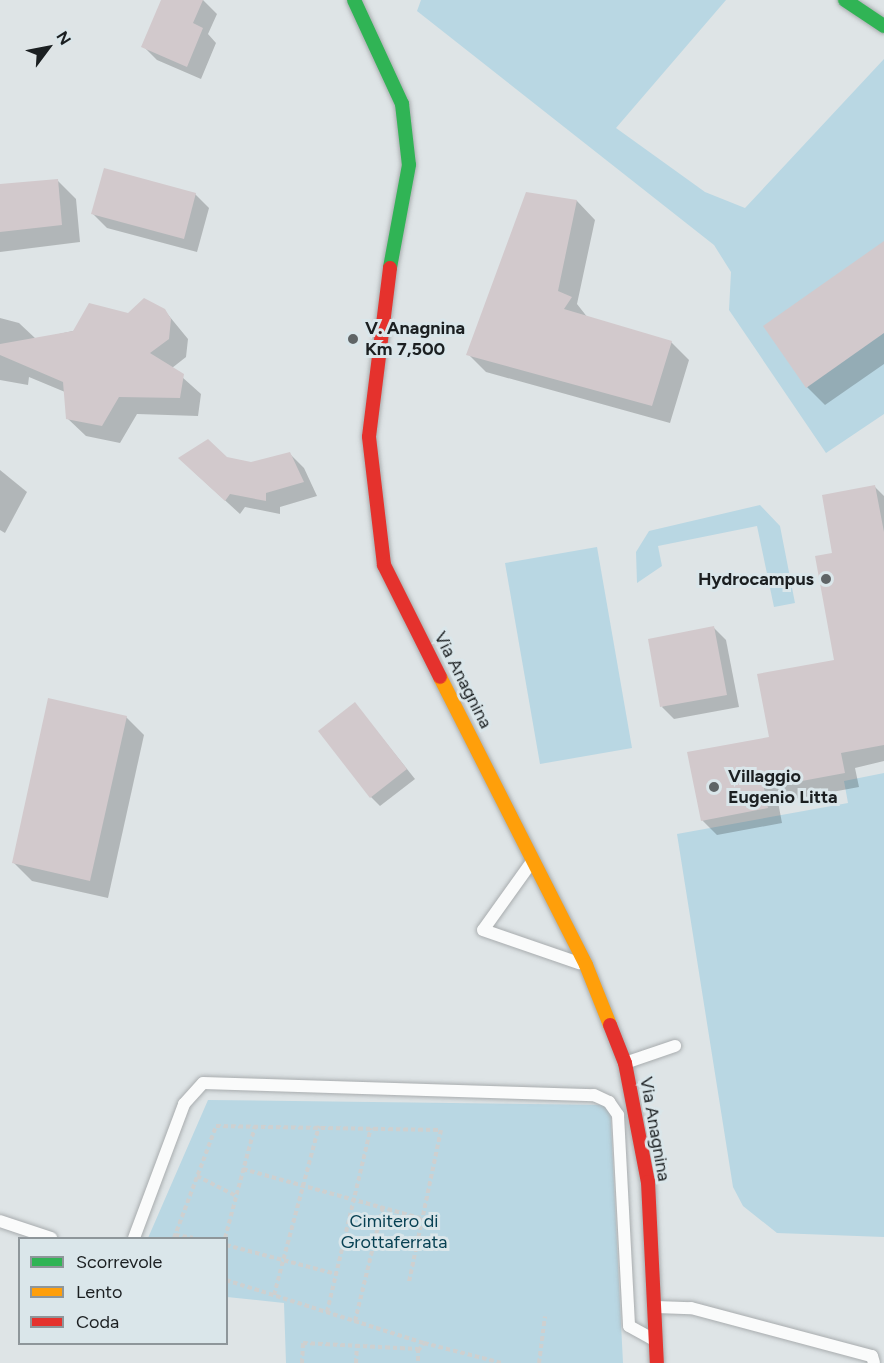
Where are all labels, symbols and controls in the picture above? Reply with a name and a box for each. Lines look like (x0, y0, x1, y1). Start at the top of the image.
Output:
north arrow (18, 18, 78, 78)
text: N (52, 28, 75, 48)
place label: V. Anagnina Km 7,500 (365, 318, 465, 360)
marker: V. Anagnina Km 7,500 (346, 332, 360, 346)
place label: Hydrocampus (698, 568, 814, 590)
marker: Hydrocampus (819, 572, 833, 586)
street label: Via Anagnina (429, 628, 497, 732)
place label: Villaggio Eugenio Litta (728, 766, 838, 808)
marker: Villaggio Eugenio Litta (705, 778, 723, 796)
street label: Via Anagnina (635, 1075, 675, 1183)
park label: Cimitero di Grottaferrata (341, 1211, 447, 1254)
legend (18, 1237, 228, 1345)
text: Scorrevole (76, 1251, 162, 1273)
text: Lento (76, 1281, 122, 1303)
text: Coda (76, 1311, 119, 1333)

